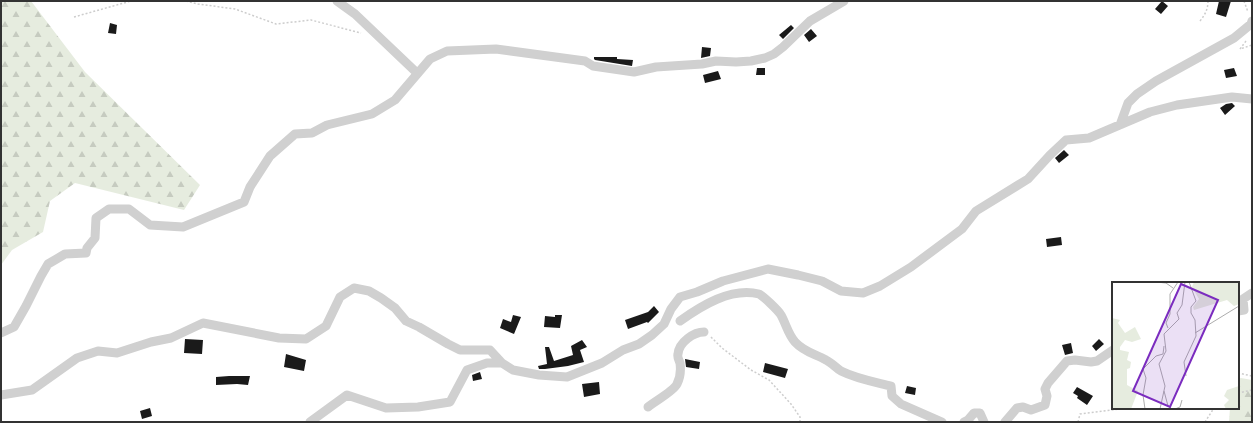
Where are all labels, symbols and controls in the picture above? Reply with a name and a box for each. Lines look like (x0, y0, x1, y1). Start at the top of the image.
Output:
inset map (1112, 282, 1239, 409)

